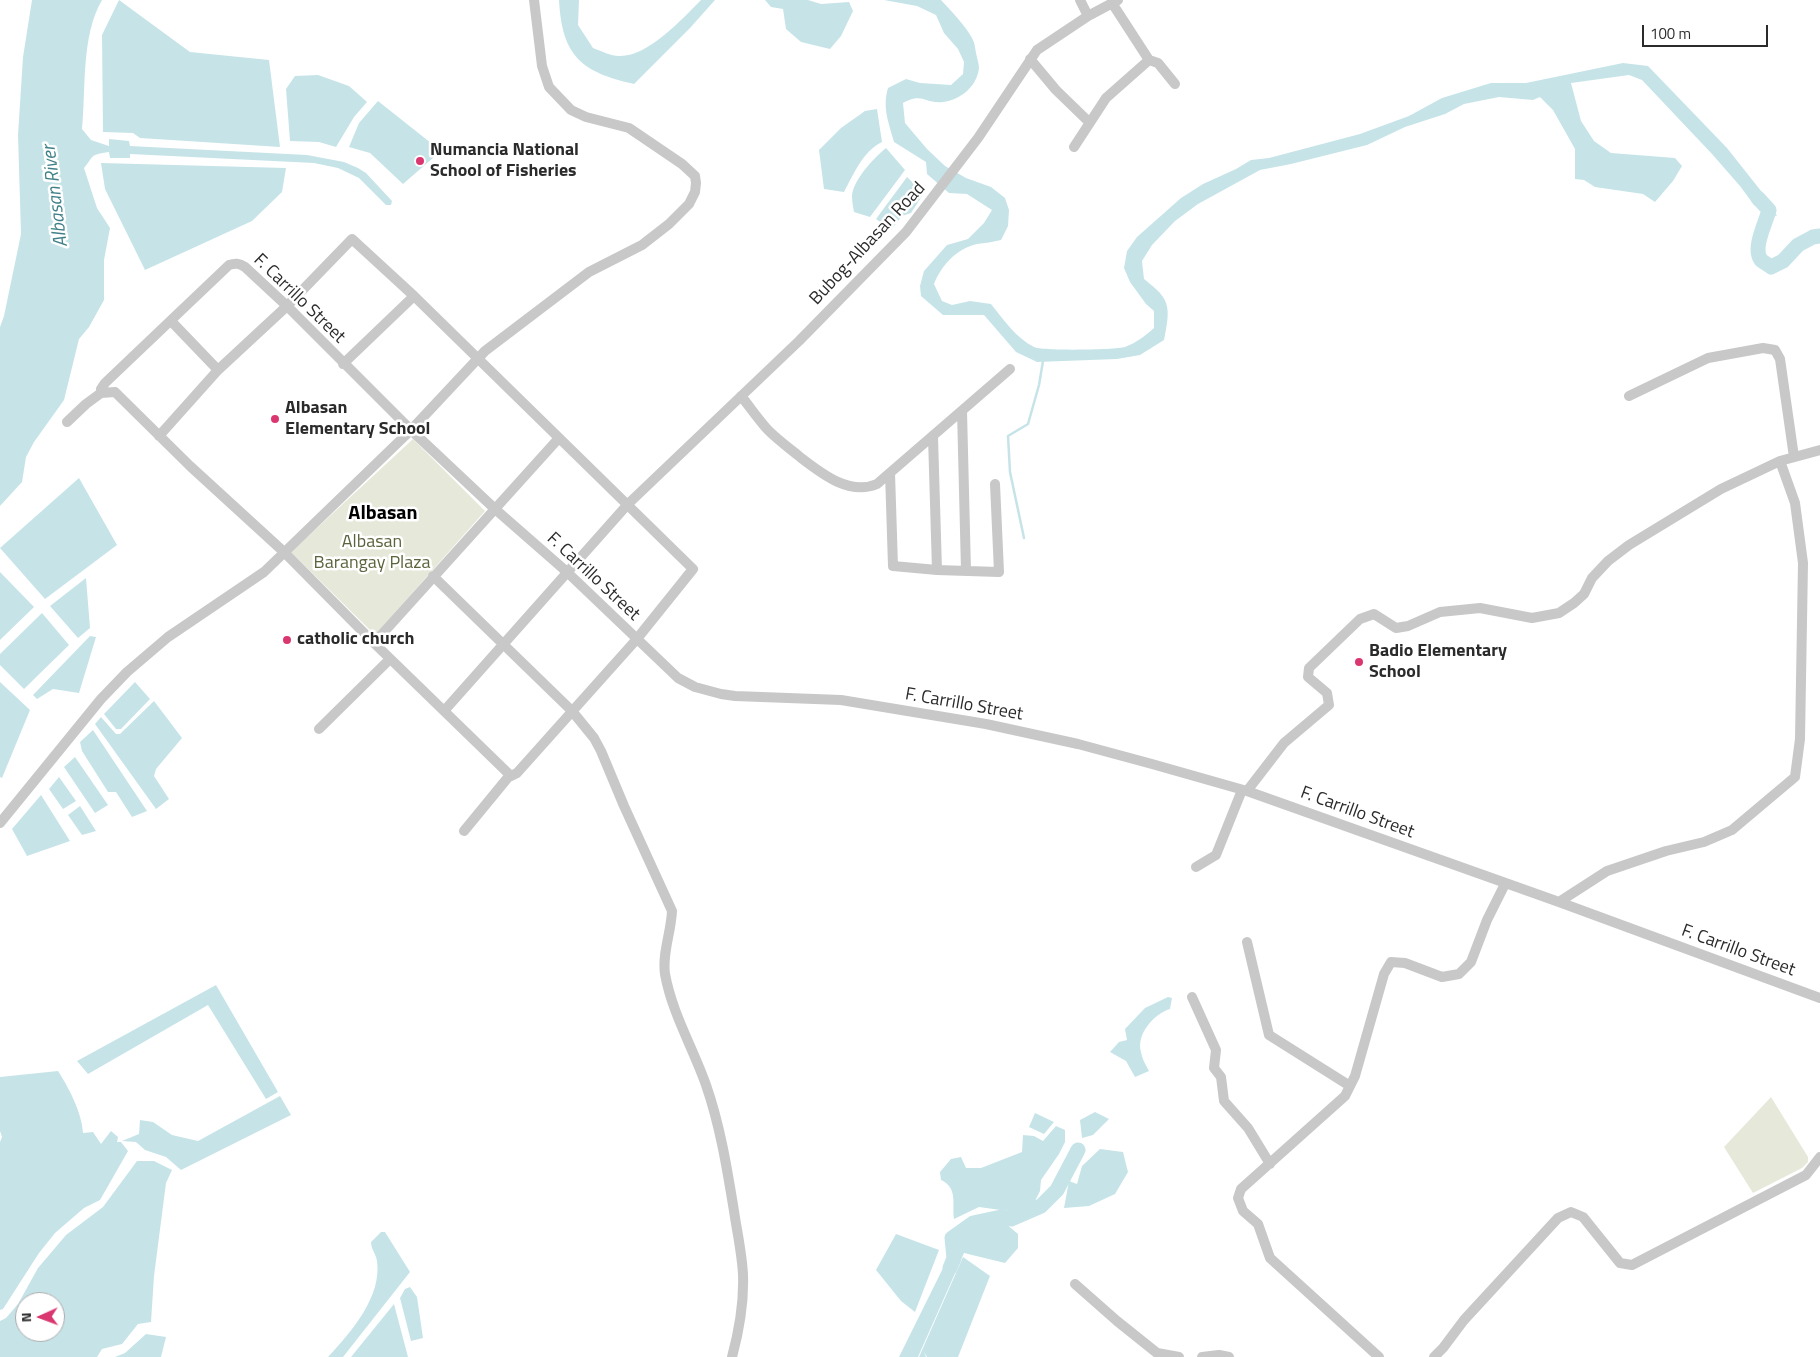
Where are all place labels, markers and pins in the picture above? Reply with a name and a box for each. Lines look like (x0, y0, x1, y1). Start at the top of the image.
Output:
place label: Numancia National School of Fisheries (430, 140, 579, 182)
marker: Numancia National School of Fisheries (414, 155, 426, 167)
place label: Albasan Elementary School (285, 398, 430, 440)
marker: Albasan Elementary School (269, 413, 281, 425)
place label: catholic church (297, 629, 414, 651)
marker: catholic church (281, 634, 293, 646)
place label: Badio Elementary School (1369, 641, 1507, 684)
marker: Badio Elementary School (1353, 656, 1365, 668)

